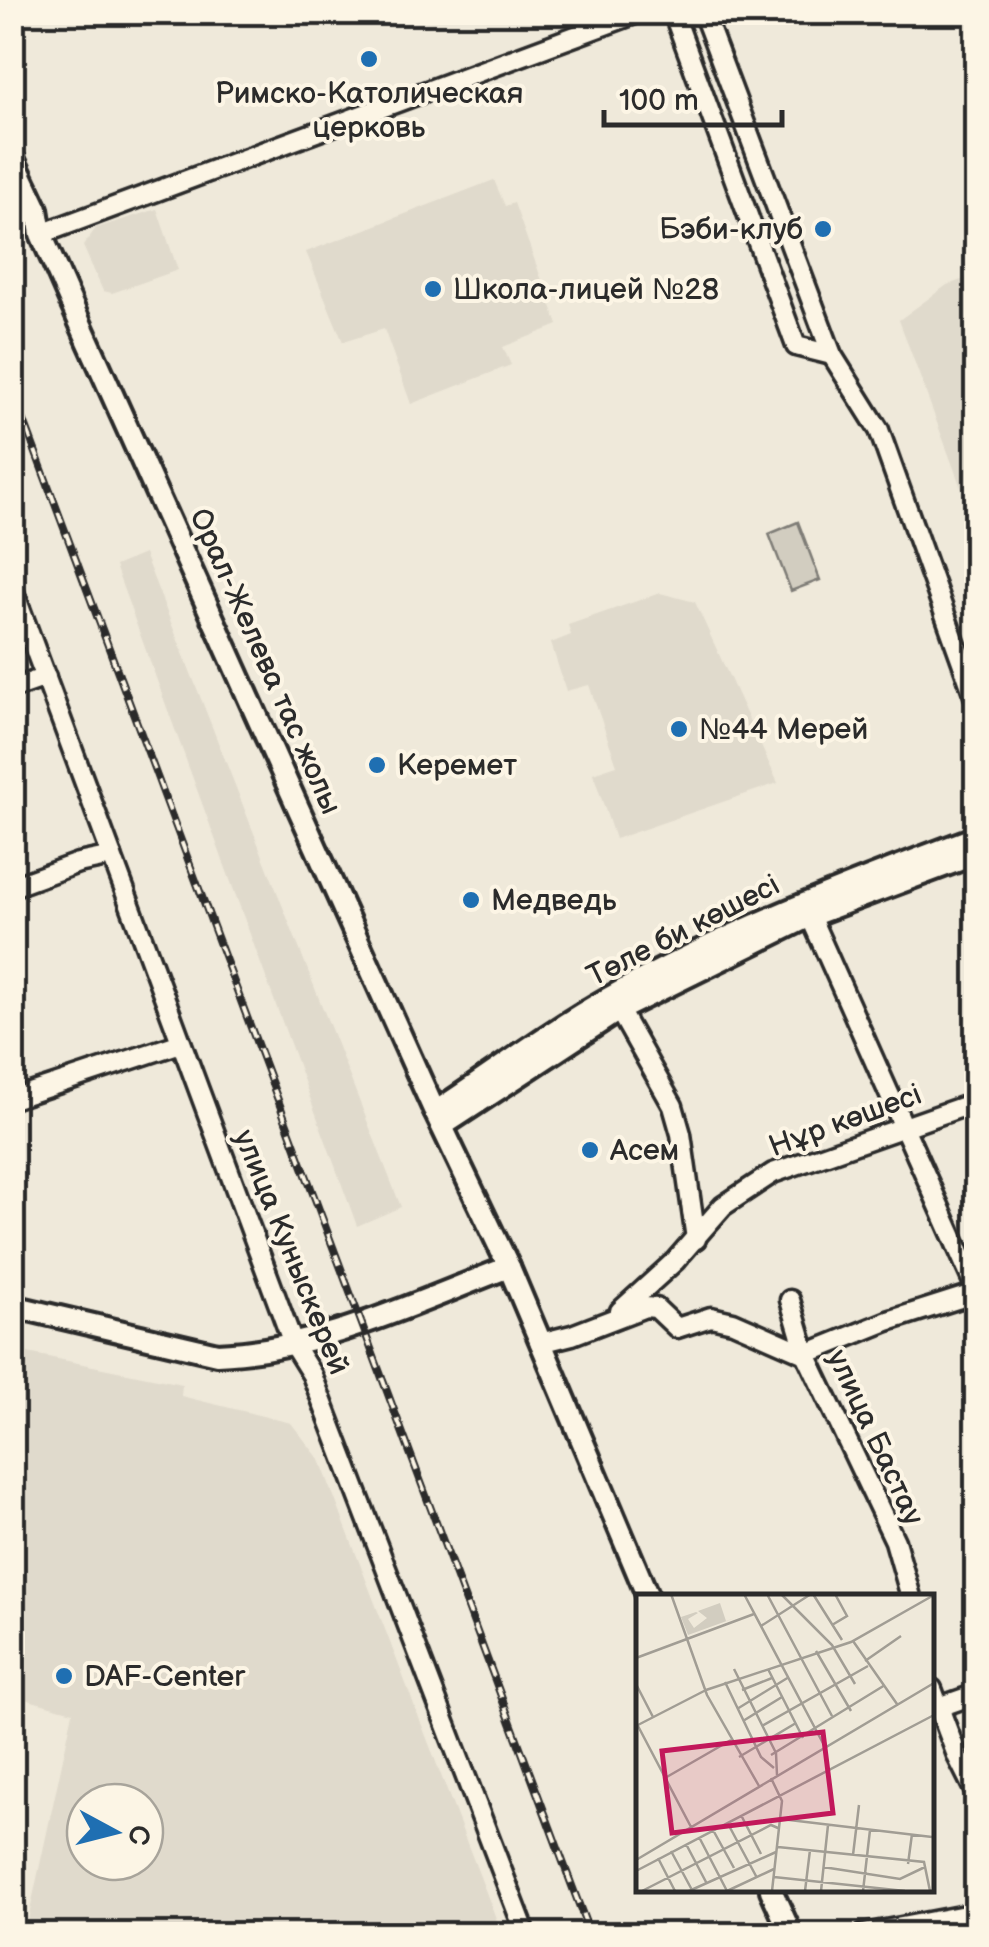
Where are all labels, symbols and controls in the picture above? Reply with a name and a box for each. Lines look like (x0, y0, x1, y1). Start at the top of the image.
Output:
marker: Римско-Католическая церковь (358, 48, 380, 70)
scale bar (604, 65, 782, 127)
place label: Римско-Католическая церковь (215, 76, 523, 146)
text: 100 m (619, 83, 699, 119)
place label: Бэби-клуб (659, 212, 803, 248)
marker: Бэби-клуб (812, 218, 834, 240)
place label: Школа-лицей №28 (453, 272, 719, 308)
marker: Школа-лицей №28 (422, 278, 444, 300)
street label: Орал-Желева тас жолы (181, 503, 349, 820)
place label: №44 Мерей (699, 712, 868, 748)
marker: №44 Мерей (668, 718, 690, 740)
place label: Керемет (397, 748, 517, 784)
marker: Керемет (366, 754, 388, 776)
street label: Төле би көшесі (581, 867, 786, 995)
place label: Медведь (491, 883, 617, 919)
marker: Медведь (460, 889, 482, 911)
street label: Нұр көшесі (764, 1077, 927, 1165)
street label: улица Куныскерей (225, 1125, 357, 1380)
place label: Асем (609, 1133, 679, 1169)
marker: Асем (579, 1139, 601, 1161)
street label: улица Бастау (819, 1344, 931, 1531)
inset map (636, 1594, 934, 1892)
place label: DAF-Center (84, 1659, 246, 1695)
marker: DAF-Center (53, 1665, 75, 1687)
north arrow (65, 1782, 165, 1882)
text: С (121, 1823, 156, 1847)

